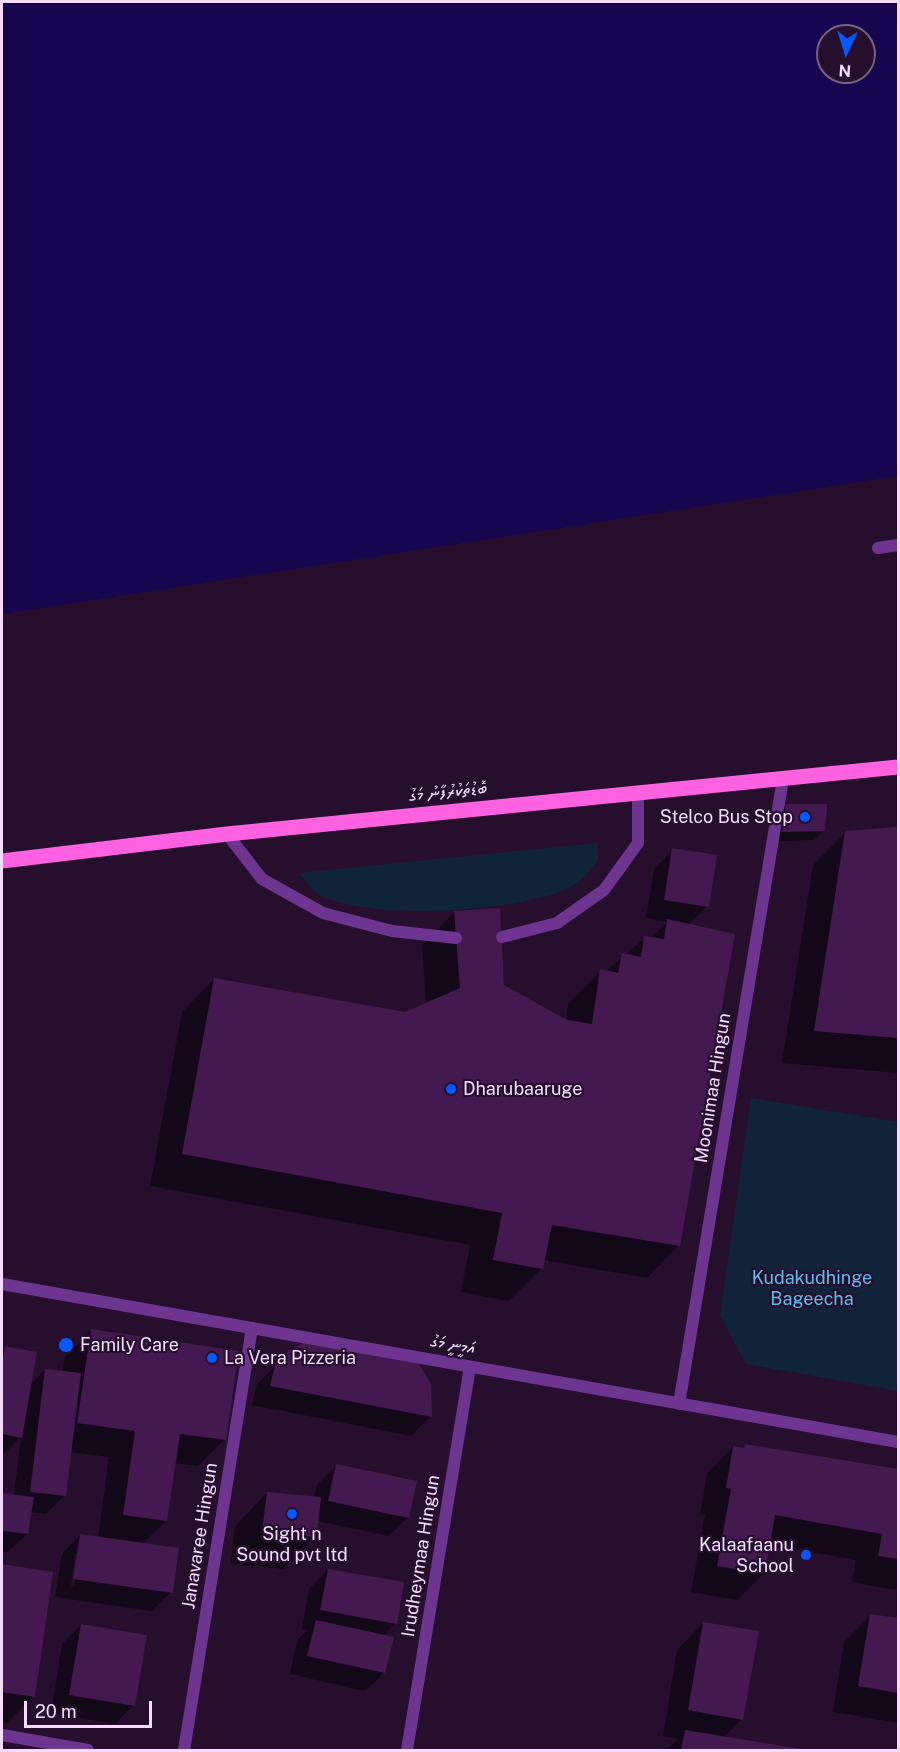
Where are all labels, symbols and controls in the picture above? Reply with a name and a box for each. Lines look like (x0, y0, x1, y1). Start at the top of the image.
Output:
north arrow (816, 24, 876, 84)
text: N (838, 61, 852, 80)
street label: ބޮޑުތަކުރުފާނު މަގު (408, 777, 488, 807)
place label: Stelco Bus Stop (660, 806, 793, 828)
marker: Stelco Bus Stop (798, 810, 812, 824)
street label: Moonimaa Hingun (690, 1011, 736, 1165)
place label: Dharubaaruge (463, 1078, 582, 1100)
marker: Dharubaaruge (444, 1082, 458, 1096)
park label: Kudakudhinge Bageecha (752, 1267, 872, 1310)
street label: އަމީނީ މަގު (429, 1330, 477, 1360)
place label: Family Care (80, 1334, 179, 1356)
marker: Family Care (57, 1336, 75, 1354)
place label: La Vera Pizzeria (224, 1347, 356, 1369)
marker: La Vera Pizzeria (205, 1351, 219, 1365)
street label: Janavaree Hingun (178, 1461, 222, 1611)
street label: Irudheymaa Hingun (398, 1473, 444, 1639)
marker: Sight n Sound pvt ltd (285, 1507, 299, 1521)
place label: Sight n Sound pvt ltd (236, 1523, 348, 1565)
place label: Kalaafaanu School (699, 1534, 794, 1576)
marker: Kalaafaanu School (799, 1548, 813, 1562)
scale bar (27, 1689, 154, 1727)
text: 20 m (35, 1701, 77, 1722)

